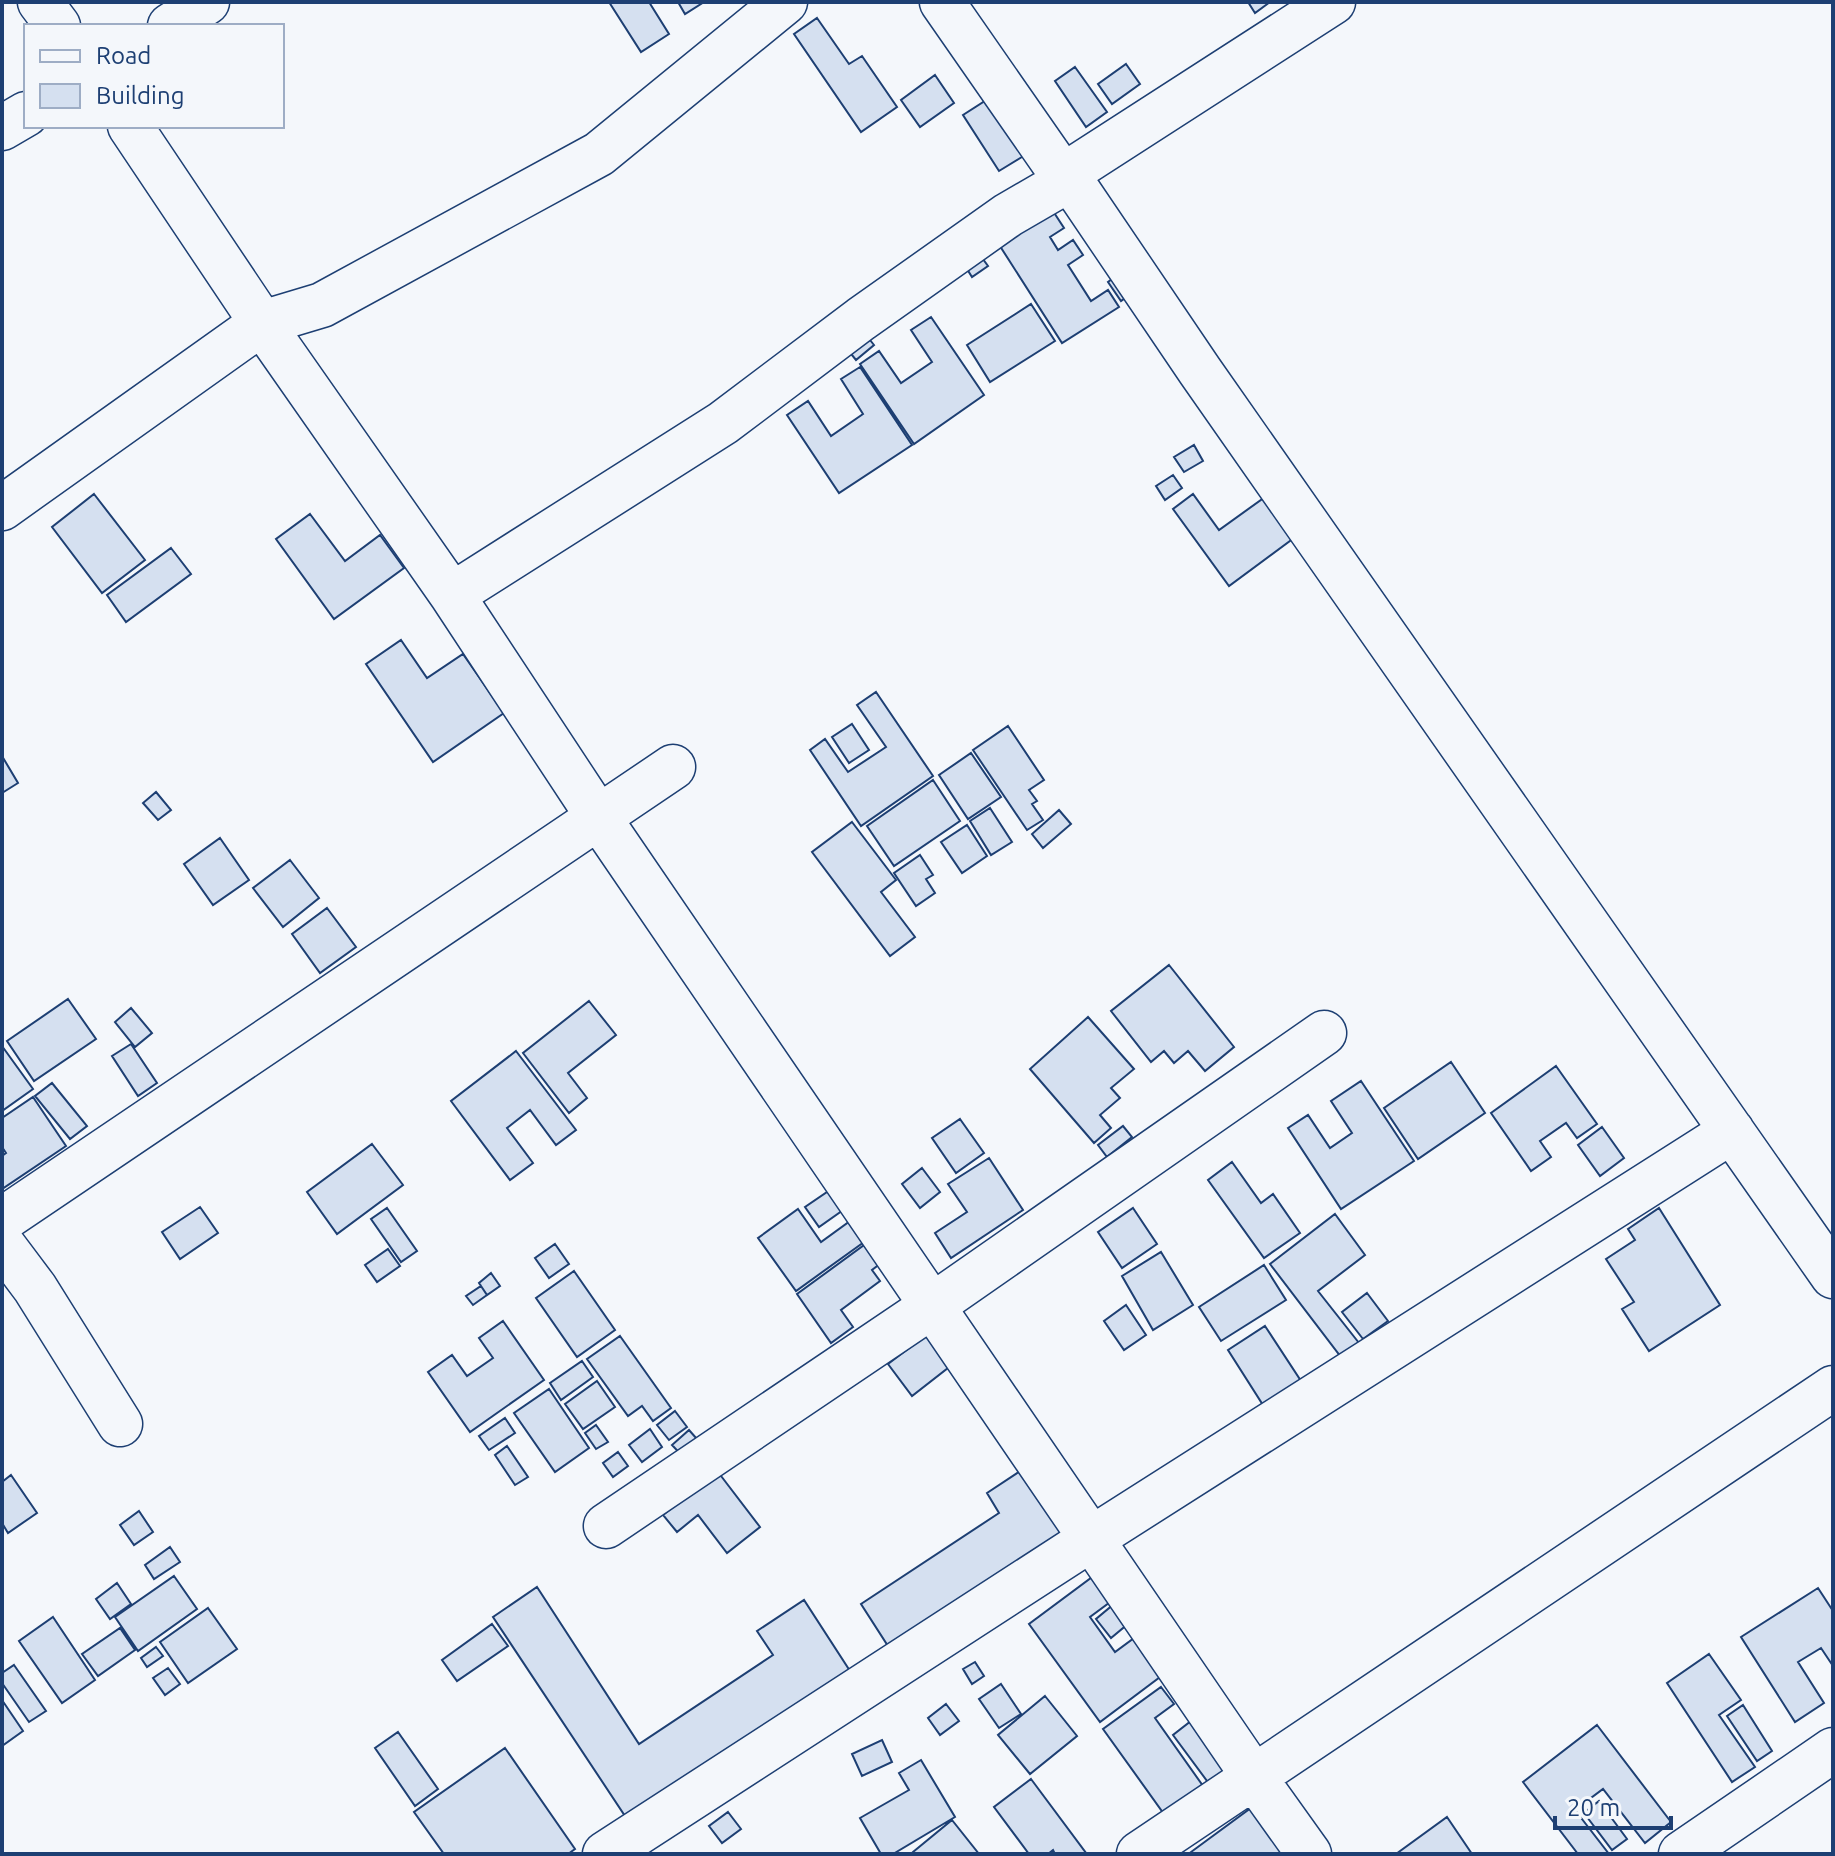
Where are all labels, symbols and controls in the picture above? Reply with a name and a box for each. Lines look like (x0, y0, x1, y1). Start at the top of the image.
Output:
legend (24, 24, 284, 128)
text: Road (96, 42, 151, 69)
text: Building (96, 82, 184, 109)
scale bar (1555, 1780, 1671, 1830)
text: 20 m (1567, 1794, 1620, 1821)

